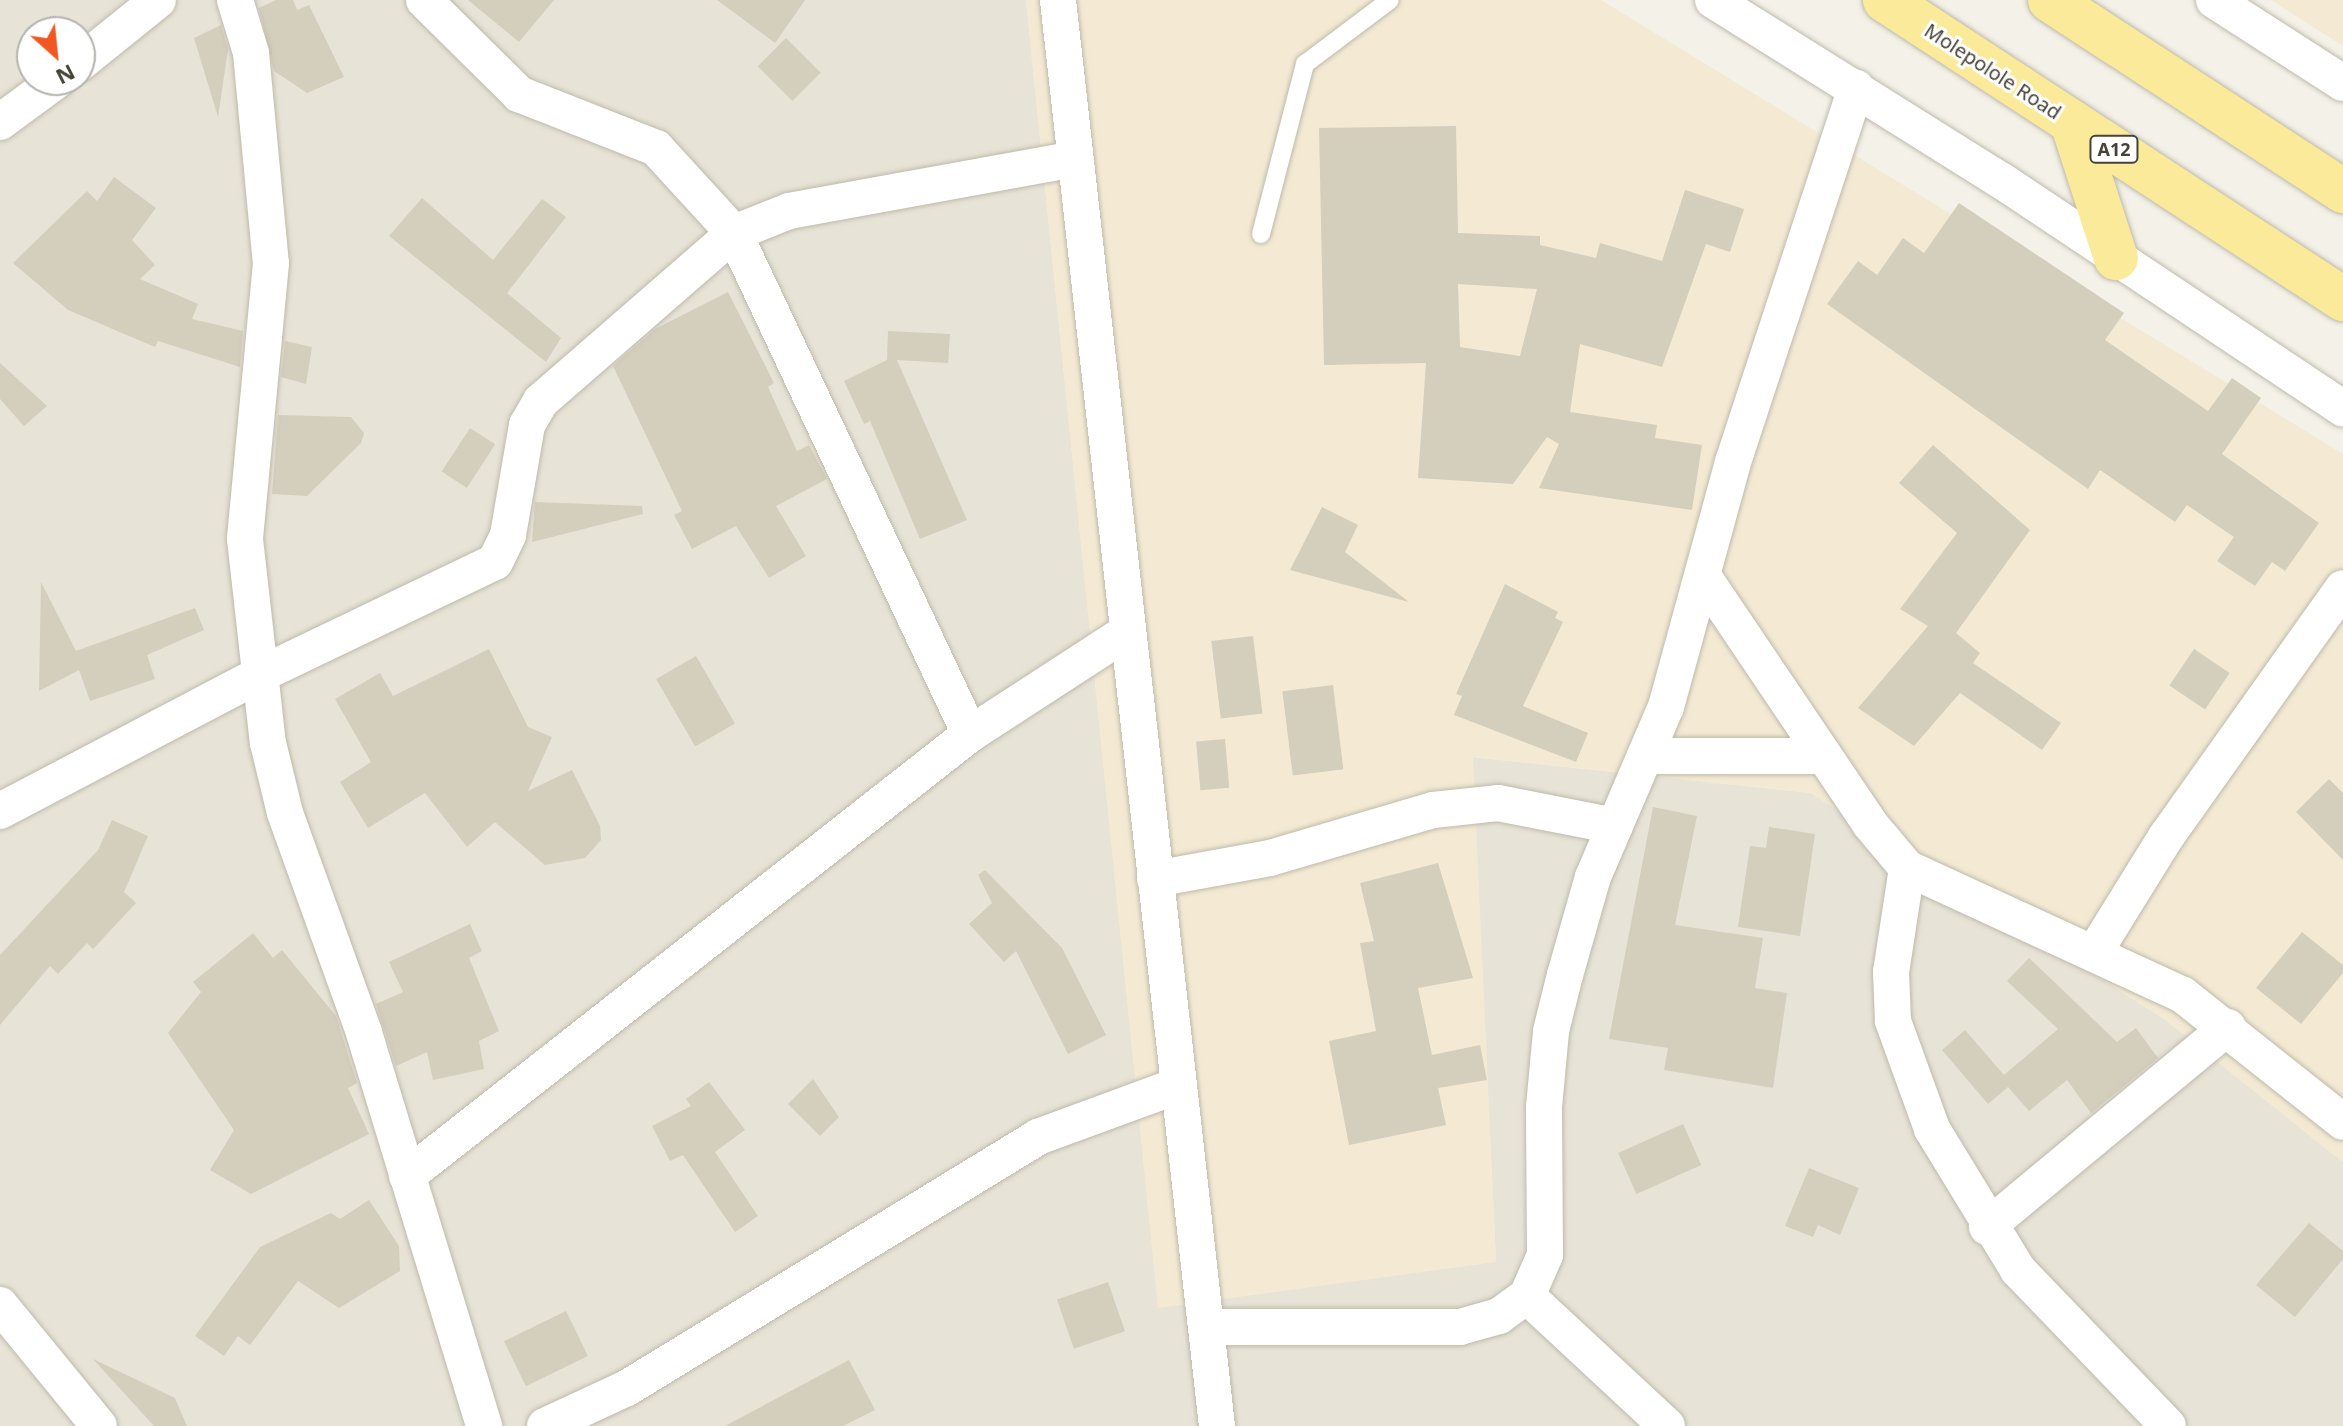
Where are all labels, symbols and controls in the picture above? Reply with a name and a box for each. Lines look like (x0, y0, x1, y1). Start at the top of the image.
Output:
north arrow (16, 16, 96, 96)
street label: Molepolole Road (1920, 18, 2066, 124)
text: N (51, 58, 81, 93)
road number: A12 (2088, 135, 2140, 163)

